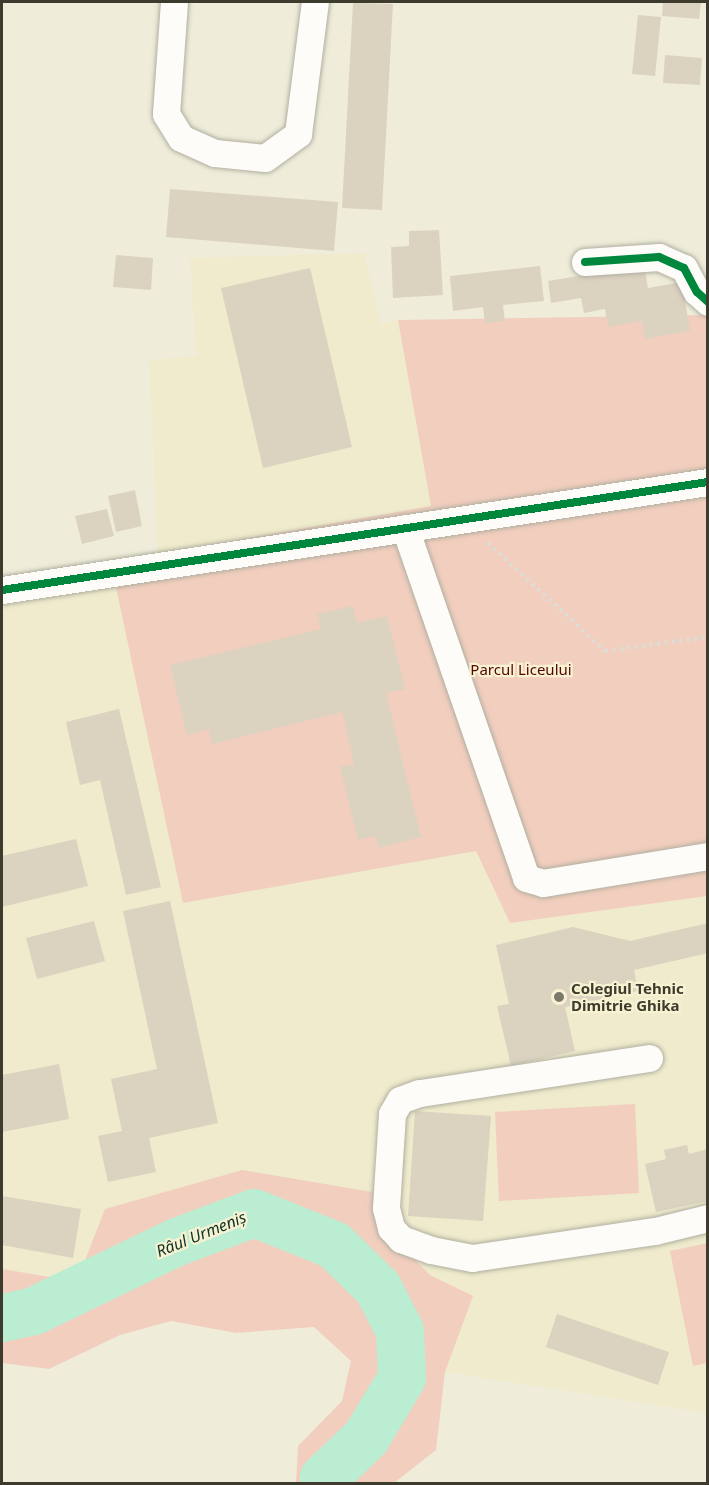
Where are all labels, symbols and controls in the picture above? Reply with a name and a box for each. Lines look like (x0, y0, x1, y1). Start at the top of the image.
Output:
park label: Parcul Liceului (470, 661, 572, 679)
place label: Colegiul Tehnic Dimitrie Ghika (571, 979, 684, 1014)
marker: Colegiul Tehnic Dimitrie Ghika (552, 990, 566, 1004)
water label: Râul Urmeniș (153, 1207, 249, 1261)

